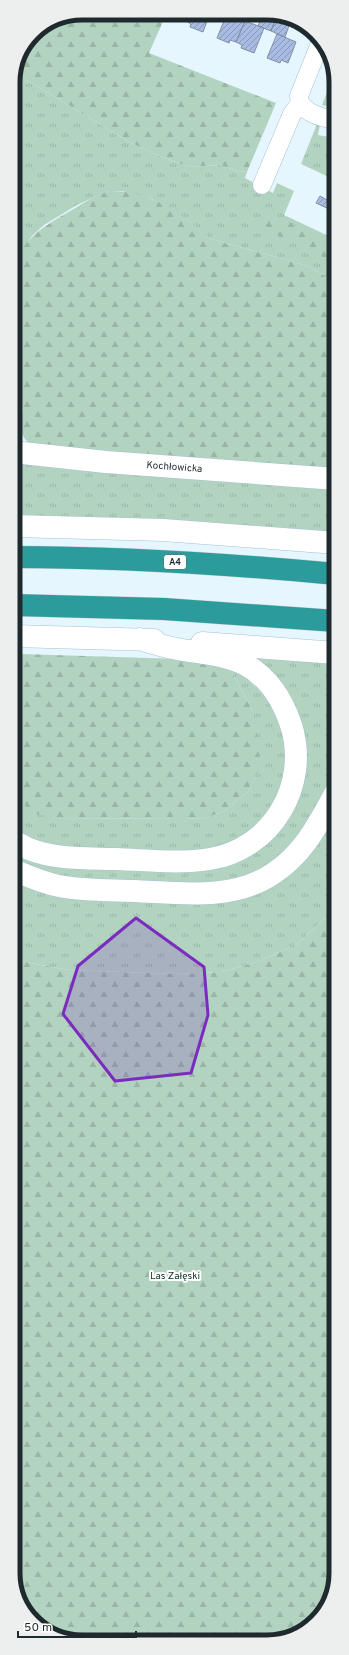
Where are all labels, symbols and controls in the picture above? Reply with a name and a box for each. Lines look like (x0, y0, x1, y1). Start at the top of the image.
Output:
street label: Kochłowicka (146, 459, 203, 476)
road number: A4 (164, 555, 186, 569)
park label: Las Załęski (150, 1270, 200, 1283)
scale bar (18, 1613, 136, 1639)
text: 50 m (24, 1620, 52, 1636)

